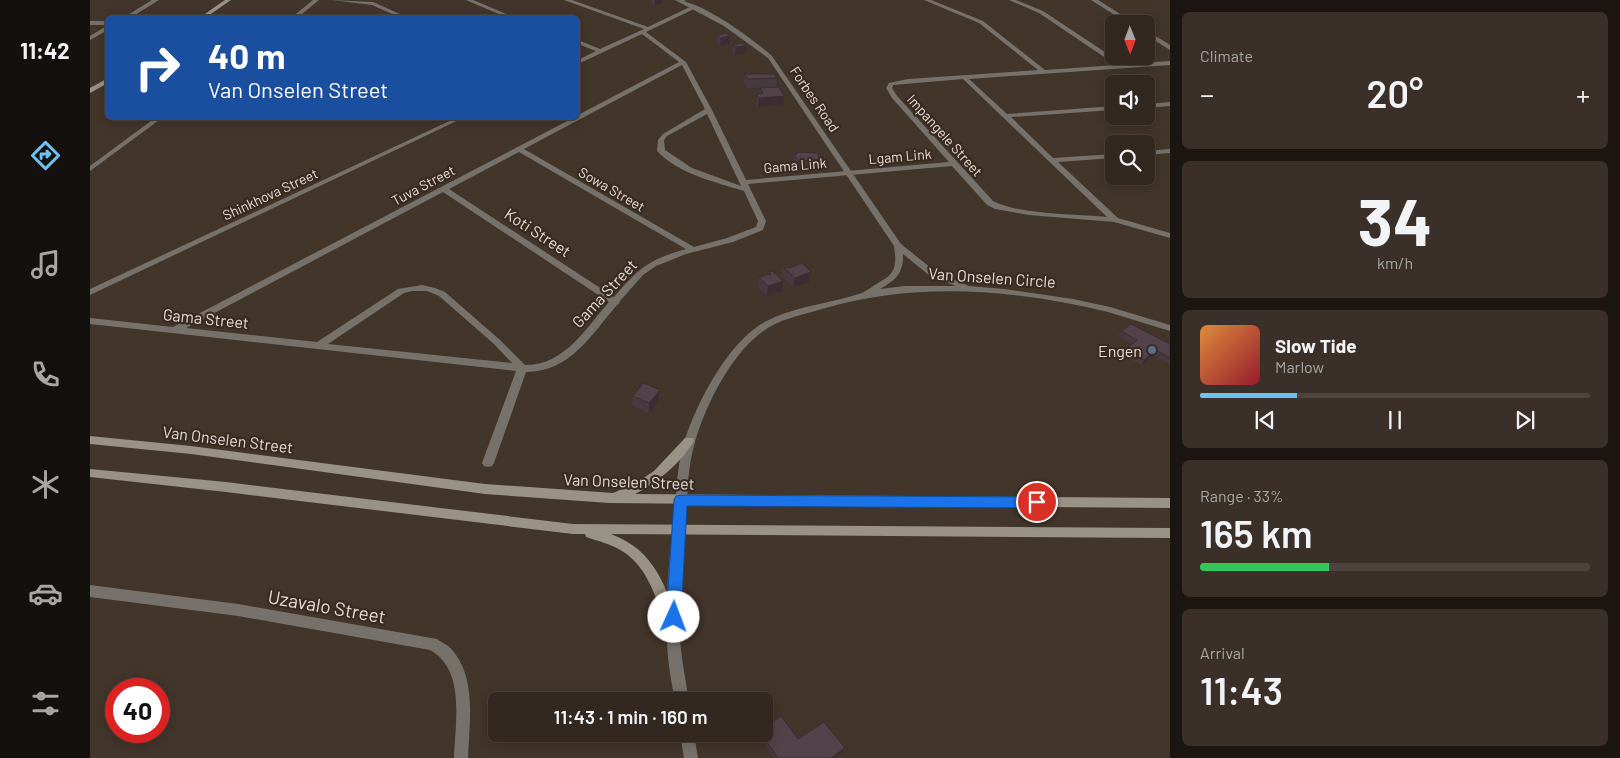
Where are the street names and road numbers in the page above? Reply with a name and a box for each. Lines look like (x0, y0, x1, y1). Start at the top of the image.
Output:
street label: Forbes Road (787, 63, 843, 135)
street label: Impangele Street (904, 91, 986, 179)
street label: Lgam Link (868, 145, 932, 167)
street label: Gama Link (763, 154, 827, 176)
street label: Tuva Street (388, 161, 458, 209)
street label: Sowa Street (576, 163, 648, 215)
street label: Shinkhova Street (220, 164, 320, 224)
street label: Koti Street (501, 204, 575, 260)
street label: Gama Street (568, 255, 640, 331)
street label: Van Onselen Circle (928, 263, 1056, 291)
street label: Gama Street (162, 304, 250, 332)
street label: Van Onselen Street (162, 422, 294, 456)
street label: Van Onselen Street (563, 469, 695, 493)
street label: Uzavalo Street (266, 584, 388, 628)

